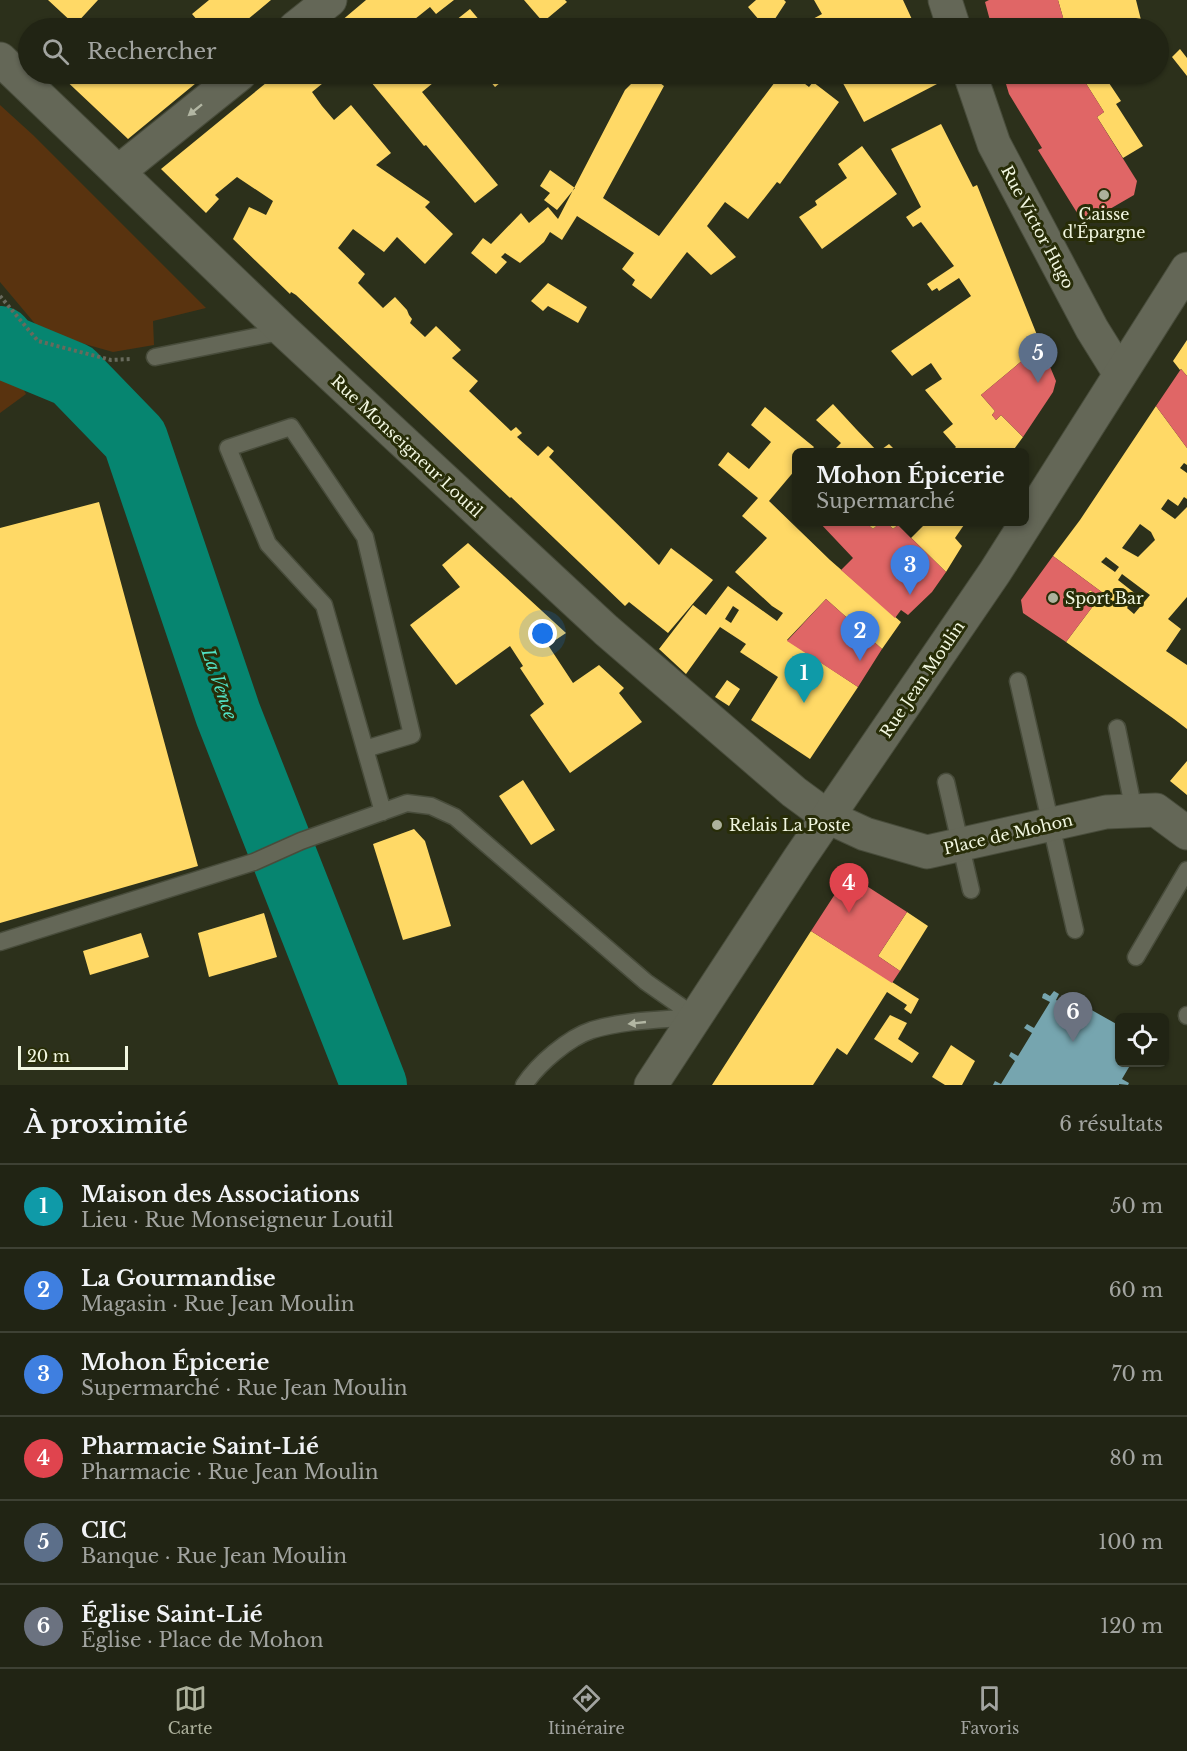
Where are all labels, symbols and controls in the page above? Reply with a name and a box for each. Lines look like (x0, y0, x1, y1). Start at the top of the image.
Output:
search box (18, 18, 1169, 84)
icon: search (39, 35, 72, 68)
text: Rechercher (87, 38, 217, 65)
one-way arrow (187, 104, 203, 117)
street label: Rue Victor Hugo (997, 162, 1079, 292)
marker: Caisse d'Épargne (1097, 188, 1111, 202)
place label: Caisse d'Épargne (1063, 204, 1146, 242)
pin: 5 (1018, 334, 1058, 383)
street label: Rue Monseigneur Loutil (327, 371, 487, 521)
popup (792, 448, 1029, 526)
text: Mohon Épicerie (816, 462, 1005, 489)
text: Supermarché (816, 489, 955, 513)
pin: 3 (890, 546, 930, 595)
place label: Sport Bar (1065, 588, 1144, 608)
marker: Sport Bar (1046, 591, 1060, 605)
pin: 2 (840, 612, 880, 661)
street label: Rue Jean Moulin (876, 617, 968, 741)
your location (528, 619, 557, 648)
water label: La Vence (196, 644, 241, 723)
pin: 1 (784, 654, 824, 703)
street label: Place de Mohon (941, 809, 1075, 859)
place label: Relais La Poste (729, 815, 850, 835)
marker: Relais La Poste (710, 818, 724, 832)
pin: 4 (830, 864, 868, 913)
pin: 6 (1054, 992, 1092, 1042)
map controls (1115, 1013, 1169, 1067)
button: locate (1115, 1013, 1169, 1067)
one-way arrow (628, 1018, 647, 1028)
scale bar (18, 1043, 128, 1070)
text: 20 m (27, 1046, 70, 1066)
text: À proximité (24, 1108, 188, 1140)
text: 6 résultats (1059, 1112, 1163, 1136)
text: Maison des Associations (81, 1181, 360, 1208)
text: 1 (39, 1194, 48, 1218)
text: 50 m (1110, 1194, 1163, 1218)
text: Lieu · Rue Monseigneur Loutil (81, 1208, 394, 1232)
text: La Gourmandise (81, 1265, 276, 1292)
text: 2 (37, 1278, 50, 1302)
text: 60 m (1109, 1278, 1163, 1302)
text: Magasin · Rue Jean Moulin (81, 1292, 354, 1316)
text: Mohon Épicerie (81, 1349, 269, 1376)
text: 3 (37, 1362, 50, 1386)
text: 70 m (1111, 1362, 1163, 1386)
text: Supermarché · Rue Jean Moulin (81, 1376, 408, 1400)
text: Pharmacie Saint-Lié (81, 1433, 319, 1460)
text: 4 (37, 1446, 50, 1470)
text: 80 m (1109, 1446, 1163, 1470)
text: Pharmacie · Rue Jean Moulin (81, 1460, 378, 1484)
text: CIC (81, 1517, 126, 1544)
text: 5 (38, 1530, 49, 1554)
text: 100 m (1098, 1530, 1163, 1554)
text: Banque · Rue Jean Moulin (81, 1544, 347, 1568)
text: Église Saint-Lié (81, 1601, 263, 1628)
text: 6 (37, 1614, 50, 1638)
text: 120 m (1100, 1614, 1163, 1638)
text: Église · Place de Mohon (81, 1628, 323, 1652)
tab: Carte (168, 1682, 212, 1738)
tab: Itinéraire (548, 1682, 625, 1738)
tab: Favoris (960, 1682, 1019, 1738)

